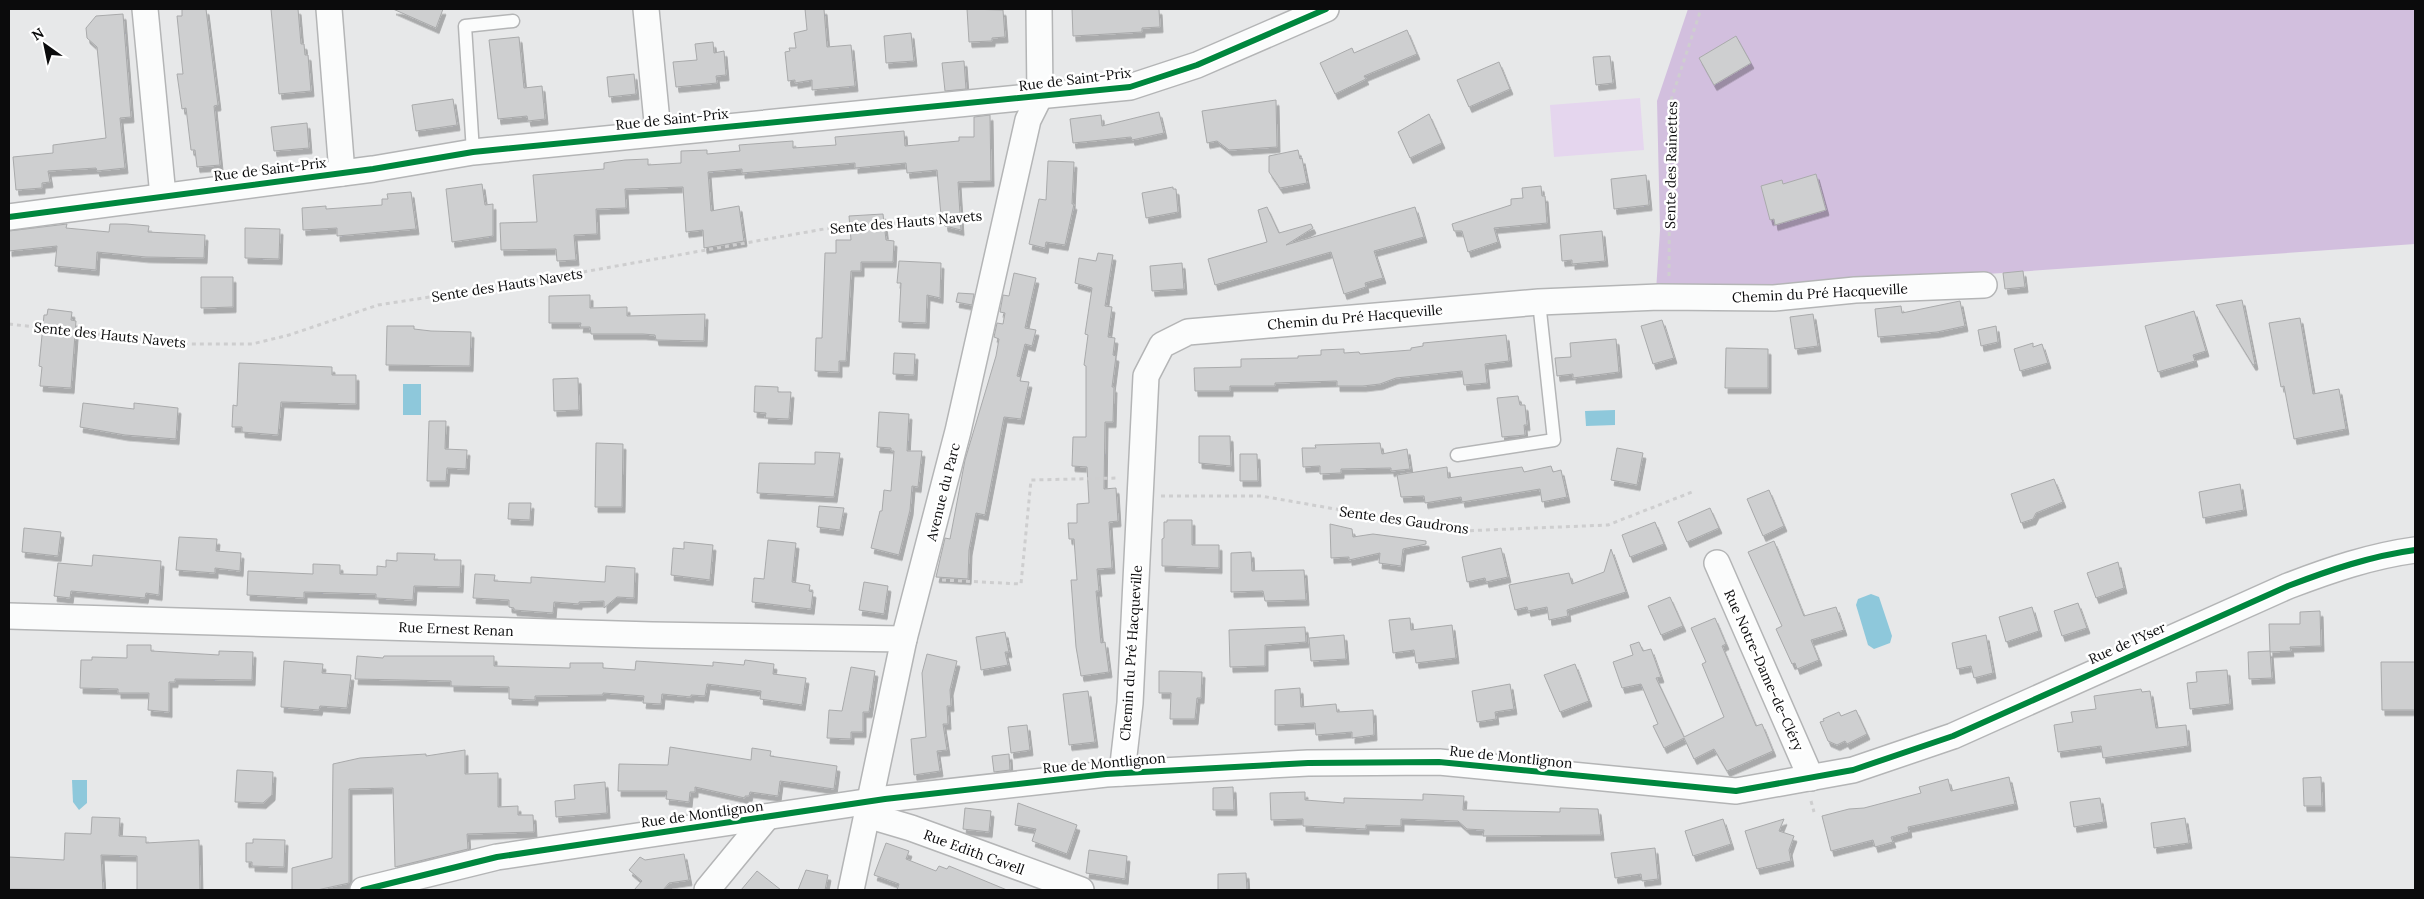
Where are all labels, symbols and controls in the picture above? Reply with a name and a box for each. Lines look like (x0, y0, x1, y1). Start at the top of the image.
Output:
north arrow (20, 20, 70, 70)
text: N (28, 24, 48, 45)
street label: Rue de Saint-Prix (1018, 63, 1133, 95)
street label: Sente des Rainettes (1661, 101, 1681, 229)
street label: Rue de Saint-Prix (615, 104, 730, 134)
street label: Rue de Saint-Prix (213, 153, 328, 185)
street label: Sente des Hauts Navets (829, 206, 983, 238)
street label: Sente des Hauts Navets (430, 264, 584, 306)
street label: Chemin du Pré Hacqueville (1732, 279, 1909, 307)
street label: Chemin du Pré Hacqueville (1267, 300, 1444, 334)
street label: Sente des Hauts Navets (33, 318, 187, 352)
street label: Avenue du Parc (922, 441, 964, 544)
street label: Sente des Gaudrons (1338, 502, 1470, 538)
street label: Chemin du Pré Hacqueville (1116, 564, 1146, 741)
street label: Rue Notre-Dame-de-Cléry (1720, 586, 1808, 754)
street label: Rue Ernest Renan (398, 618, 514, 640)
street label: Rue de l'Yser (2085, 618, 2169, 668)
street label: Rue de Montlignon (1449, 742, 1574, 772)
street label: Rue de Montlignon (1042, 749, 1167, 777)
street label: Rue de Montlignon (640, 796, 765, 832)
street label: Rue Edith Cavell (921, 825, 1027, 879)

